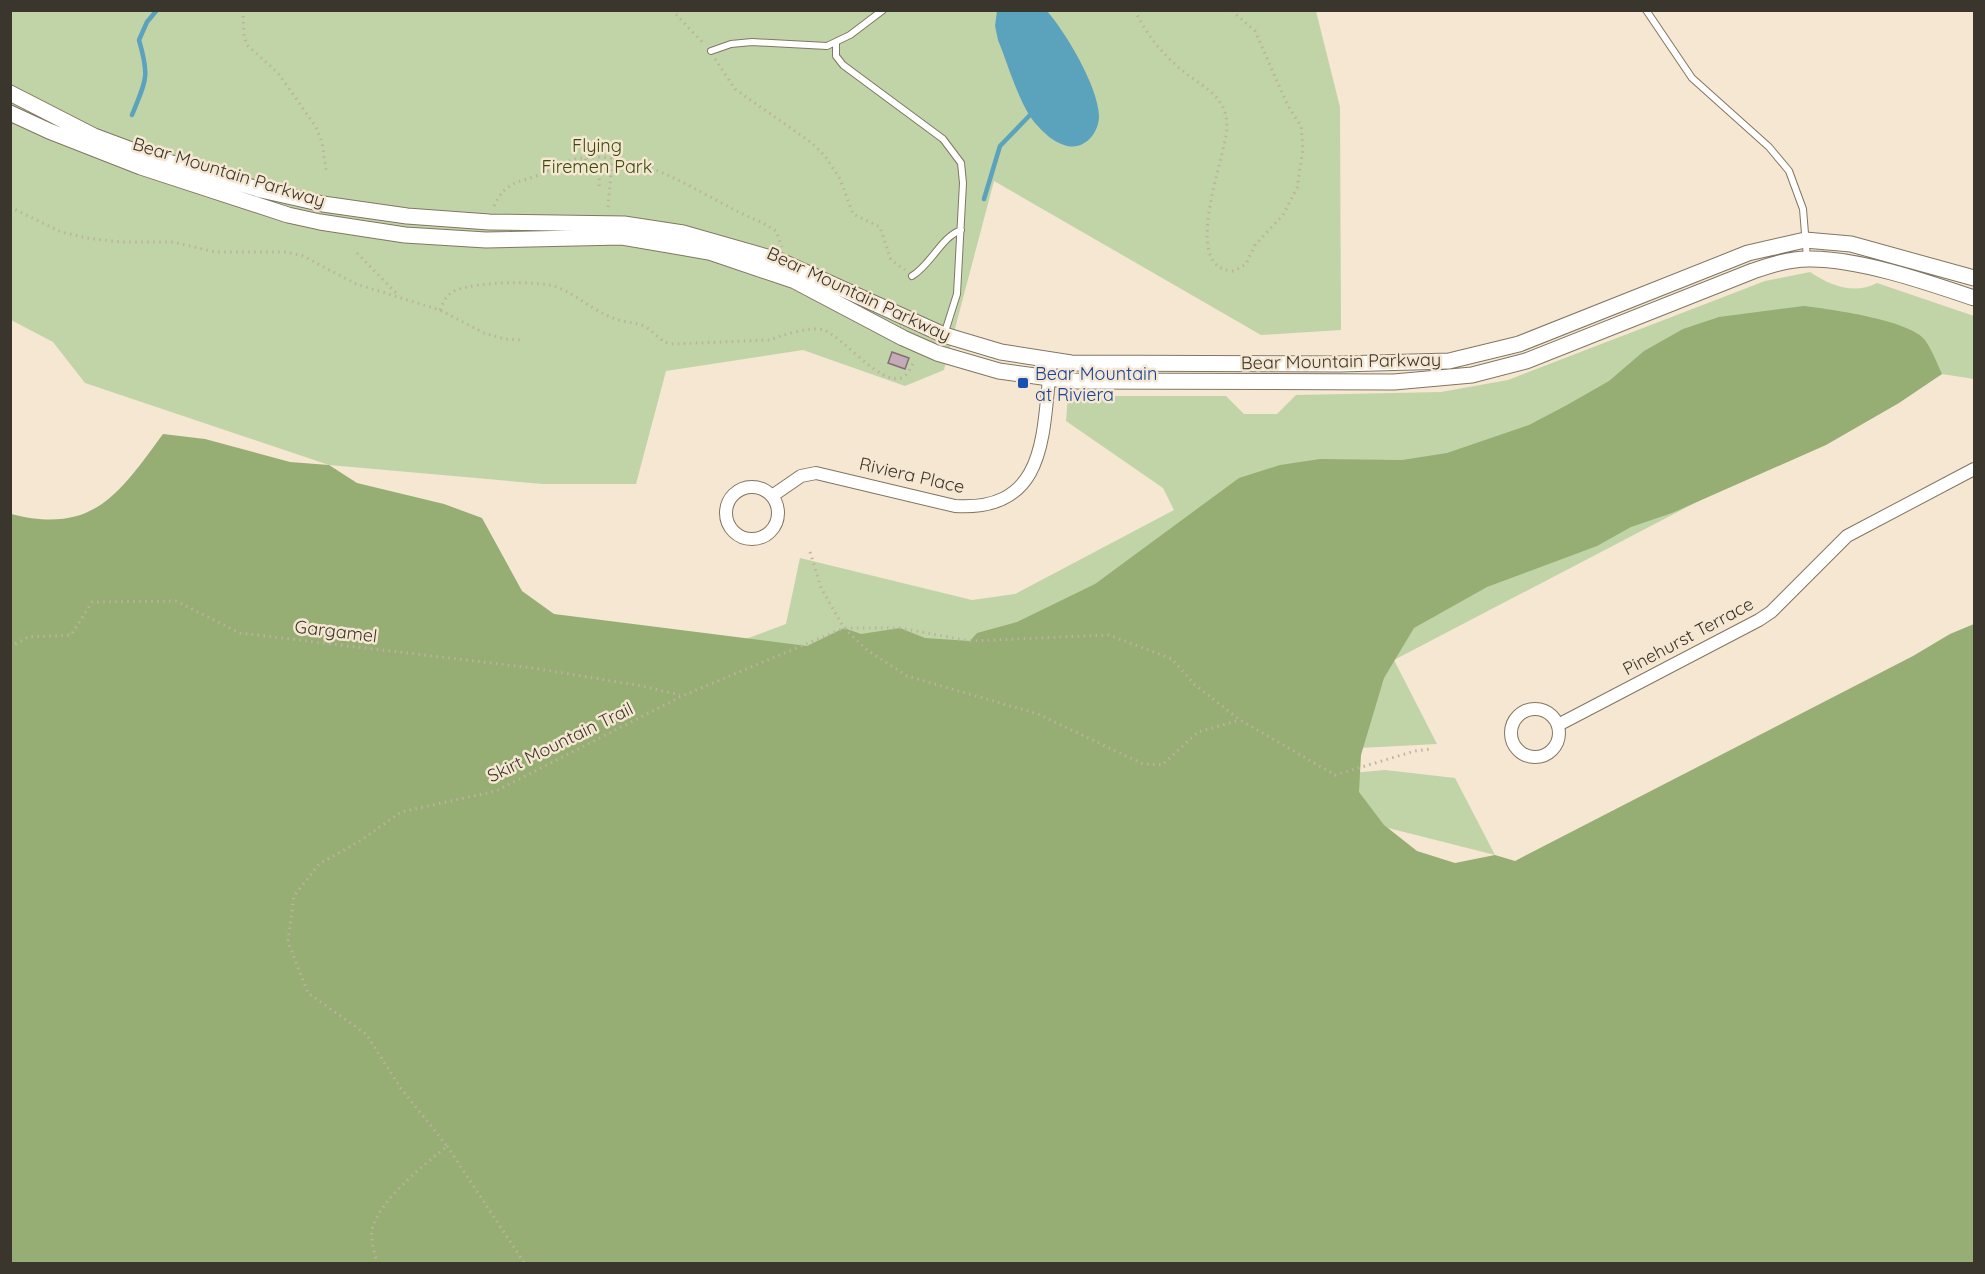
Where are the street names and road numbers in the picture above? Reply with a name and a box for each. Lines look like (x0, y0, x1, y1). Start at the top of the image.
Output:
street label: Bear Mountain Parkway (130, 132, 328, 212)
street label: Bear Mountain Parkway (763, 241, 955, 347)
street label: Bear Mountain Parkway (1241, 348, 1441, 374)
street label: Riviera Place (857, 452, 967, 498)
street label: Pinehurst Terrace (1619, 592, 1757, 680)
street label: Gargamel (293, 615, 379, 647)
street label: Skirt Mountain Trail (483, 697, 637, 787)

